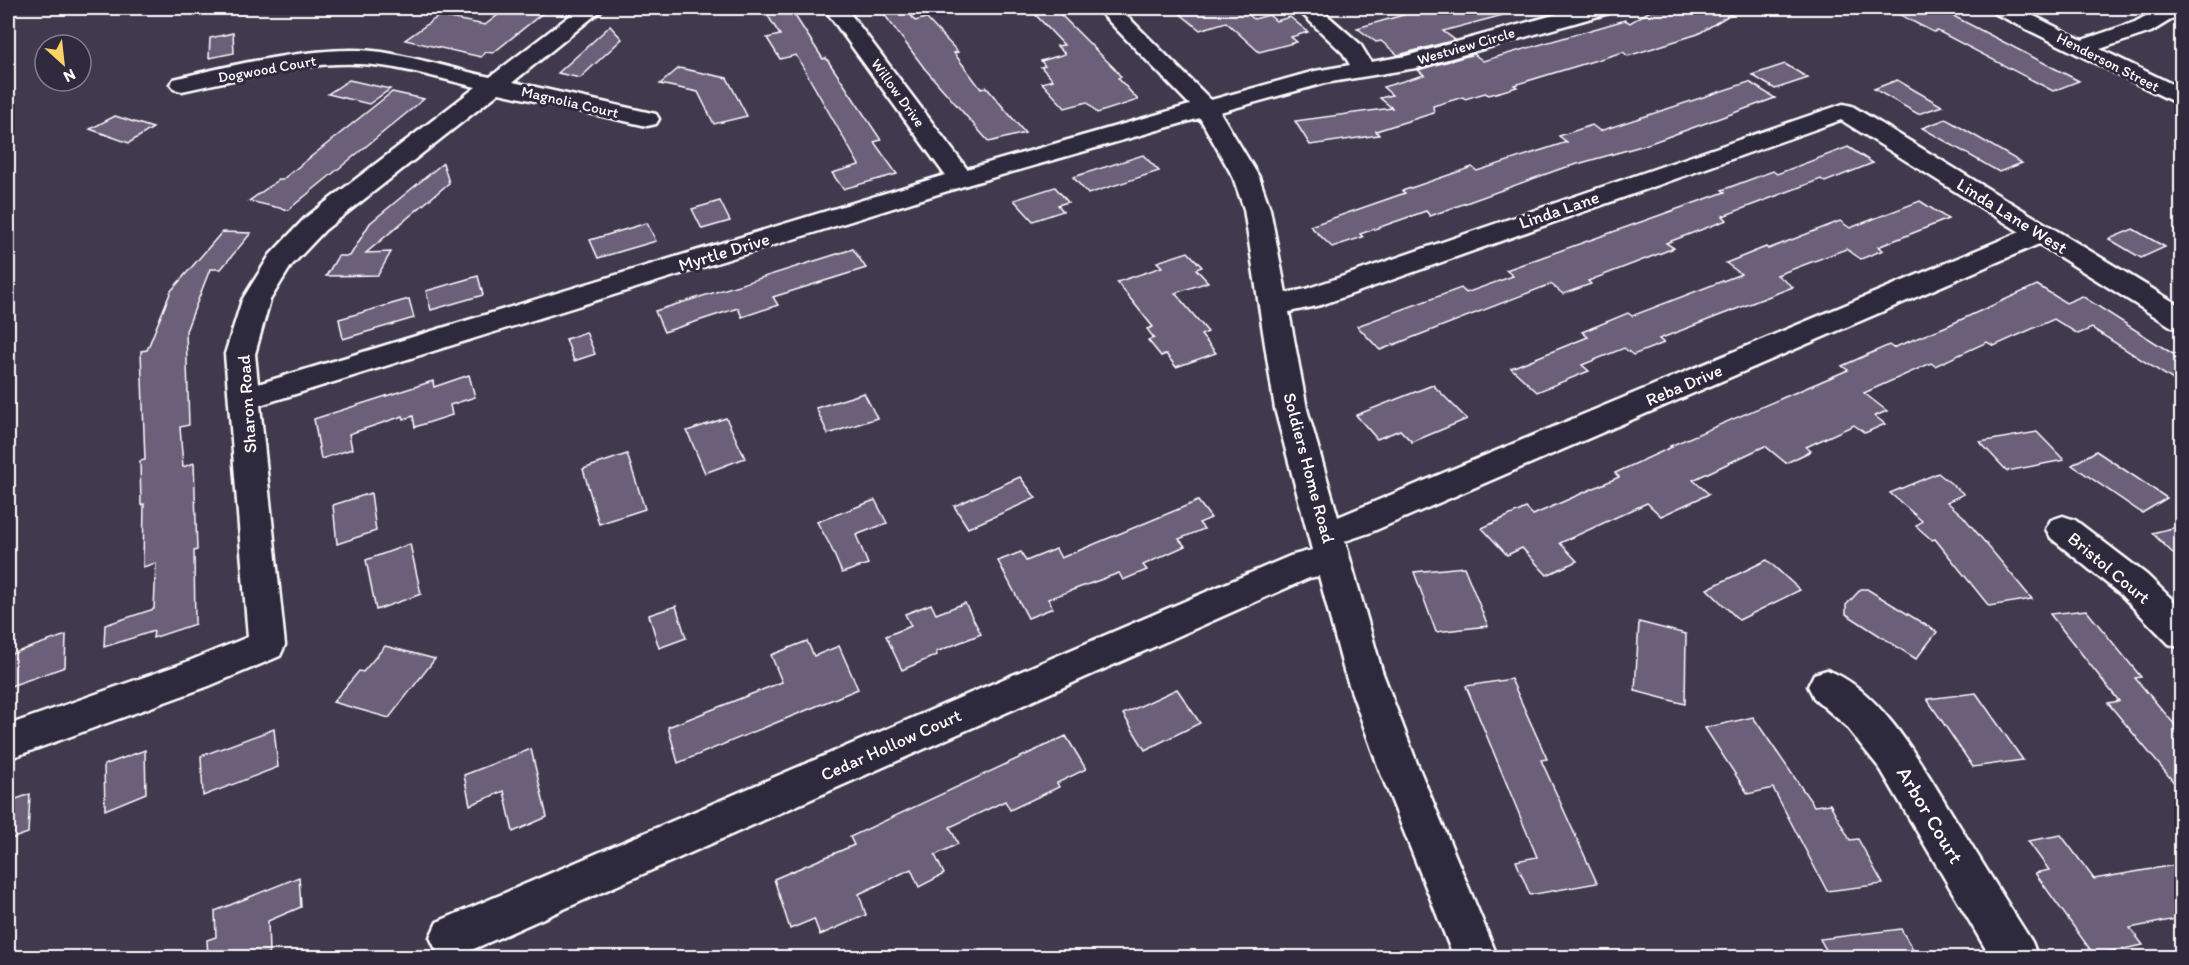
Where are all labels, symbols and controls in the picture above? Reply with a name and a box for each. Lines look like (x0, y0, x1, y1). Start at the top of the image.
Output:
street label: Westview Circle (1415, 23, 1517, 69)
street label: Henderson Street (2054, 28, 2163, 96)
north arrow (33, 33, 93, 93)
street label: Dogwood Court (216, 51, 318, 86)
street label: Willow Drive (867, 55, 929, 131)
text: N (60, 65, 79, 87)
street label: Magnolia Court (520, 82, 621, 122)
street label: Linda Lane West (1953, 173, 2072, 259)
street label: Linda Lane (1516, 186, 1602, 234)
street label: Myrtle Drive (676, 228, 772, 276)
street label: Sharon Road (233, 354, 261, 454)
street label: Reba Drive (1642, 359, 1726, 411)
street label: Soldiers Home Road (1278, 390, 1340, 546)
street label: Bristol Court (2063, 527, 2155, 609)
street label: Cedar Hollow Court (817, 704, 965, 786)
street label: Arbor Court (1892, 762, 1969, 868)

